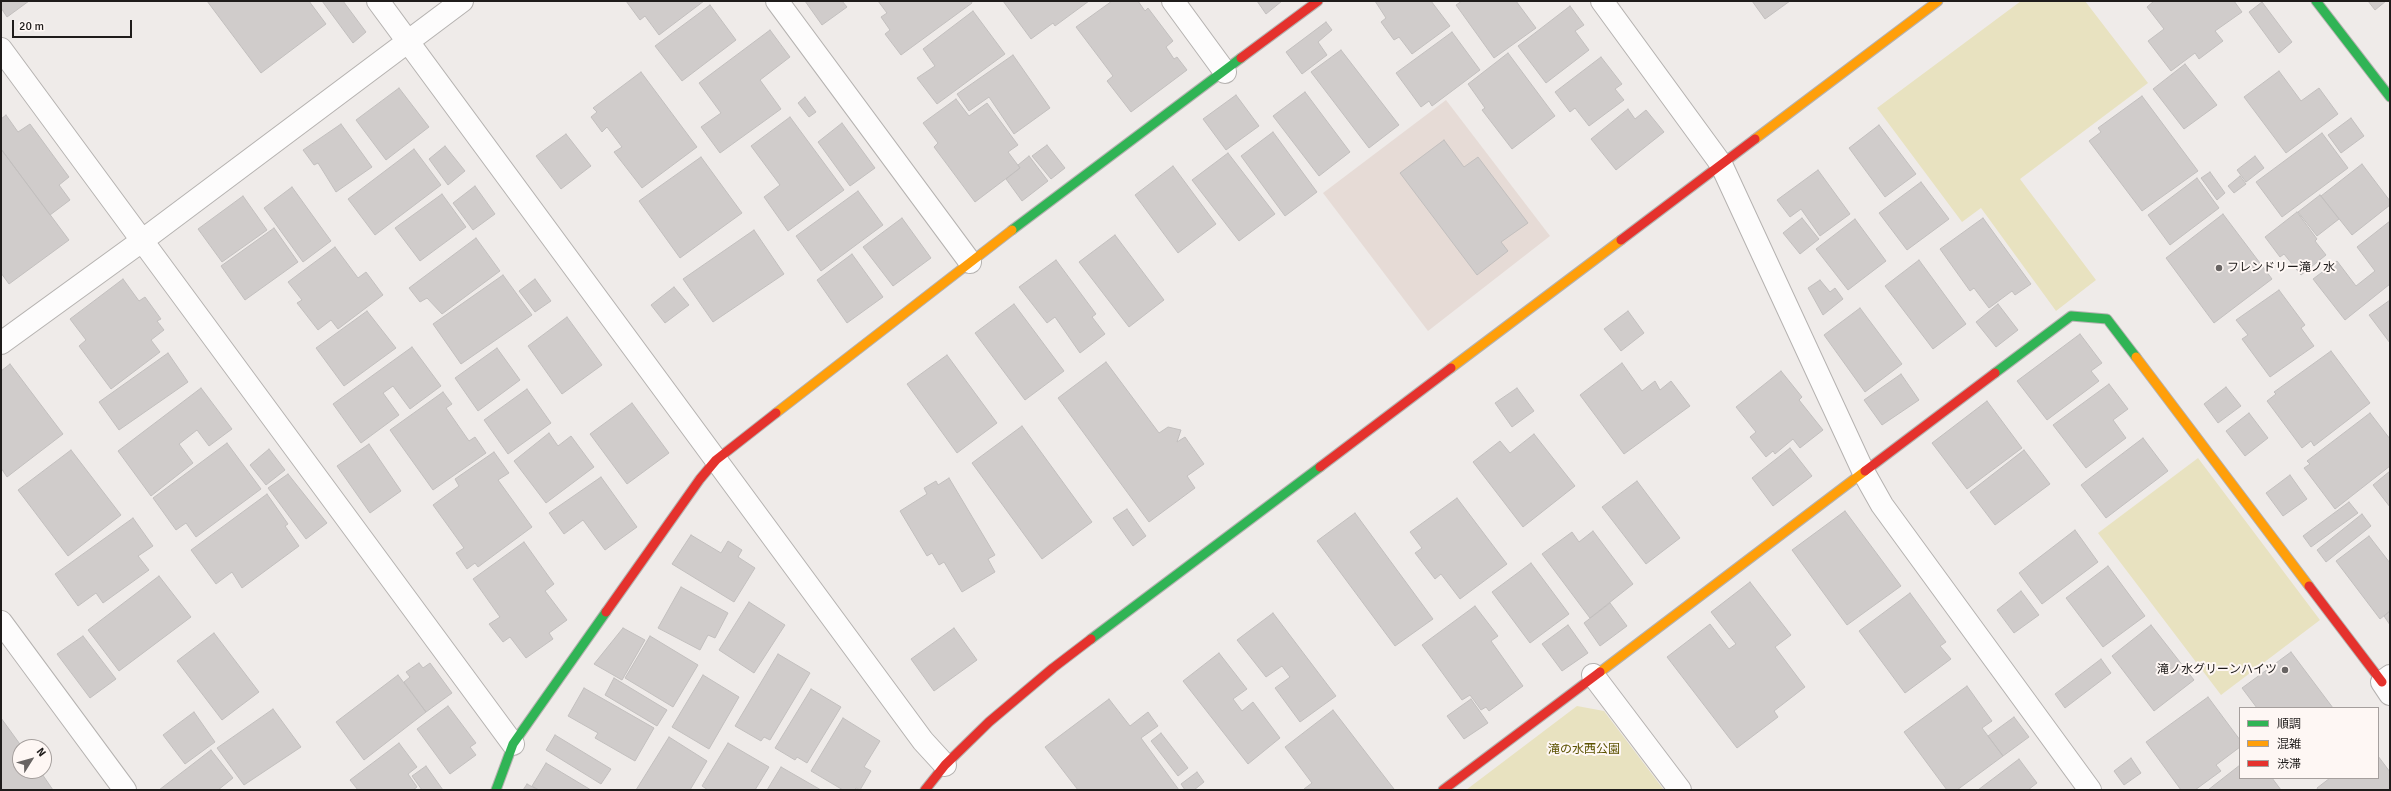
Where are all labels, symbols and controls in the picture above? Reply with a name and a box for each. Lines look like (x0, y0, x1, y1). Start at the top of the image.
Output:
scale bar (14, 12, 134, 38)
text: 20 m (19, 19, 44, 34)
place label: フレンドリー滝ノ水 (2227, 261, 2335, 275)
marker: フレンドリー滝ノ水 (2214, 263, 2224, 273)
place label: 滝ノ水グリーンハイツ (2157, 663, 2277, 677)
marker: 滝ノ水グリーンハイツ (2280, 665, 2290, 675)
legend (2239, 707, 2379, 779)
text: 順調 (2277, 717, 2301, 732)
text: 混雑 (2277, 737, 2301, 752)
north arrow (12, 739, 52, 779)
park label: 滝の水西公園 (1548, 743, 1620, 757)
text: N (34, 745, 49, 759)
text: 渋滞 (2277, 757, 2301, 772)

